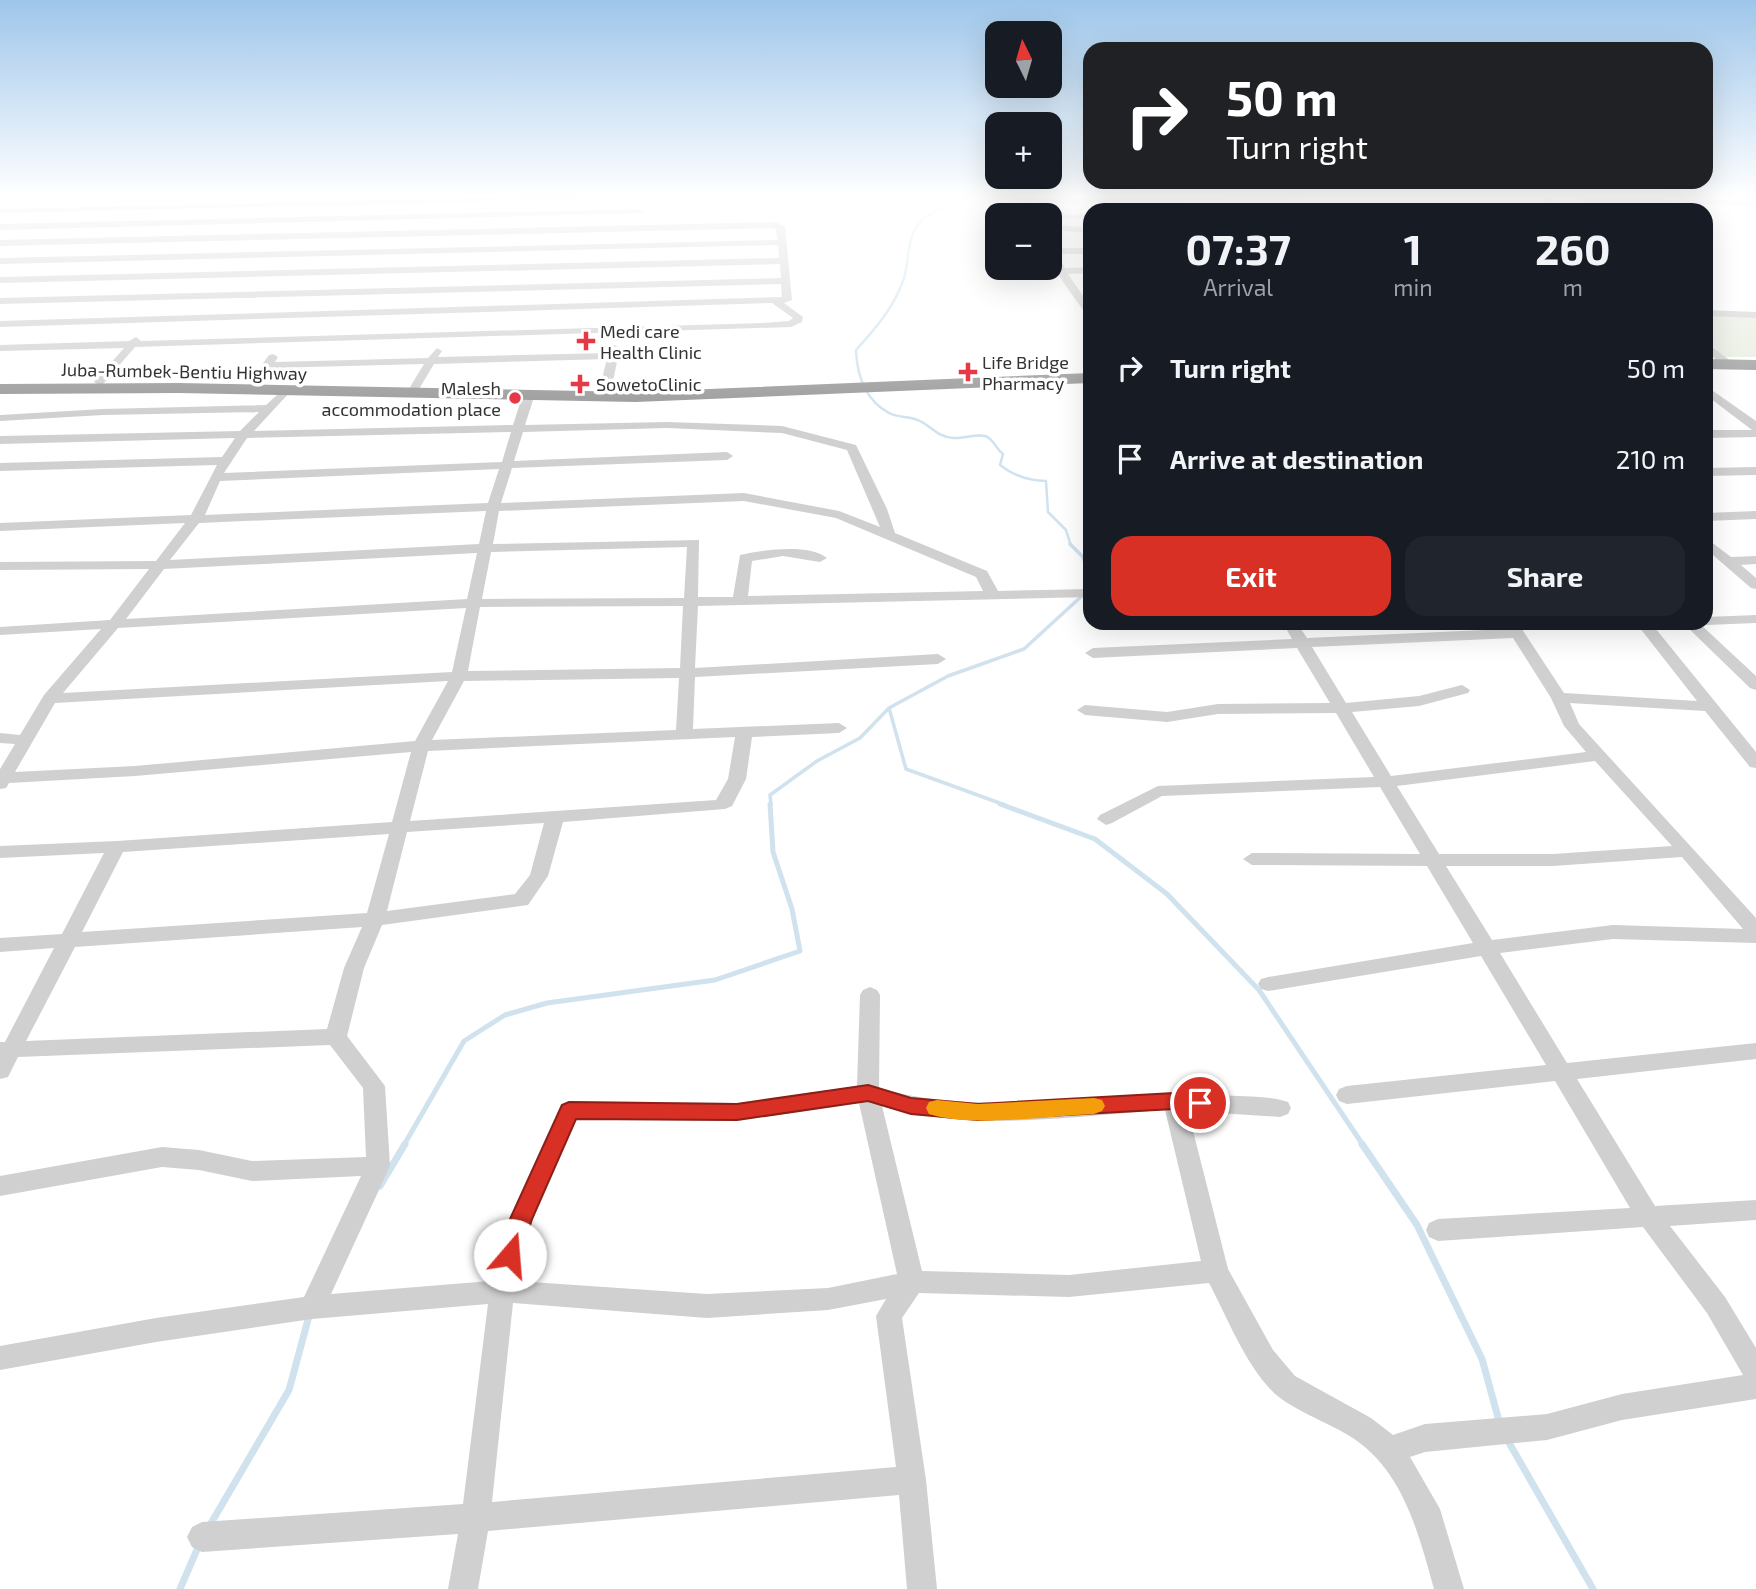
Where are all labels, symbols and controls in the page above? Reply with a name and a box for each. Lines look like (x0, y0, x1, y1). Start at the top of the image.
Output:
north arrow (985, 21, 1062, 98)
map controls (985, 21, 1062, 280)
text: 50 m (1226, 67, 1338, 126)
icon: right (1111, 70, 1202, 161)
button: + (985, 112, 1062, 189)
text: Turn right (1226, 127, 1368, 165)
button: − (985, 203, 1062, 280)
text: 07:37 (1185, 223, 1291, 273)
text: 1 (1404, 223, 1422, 273)
text: 260 (1535, 223, 1611, 273)
text: Arrival (1203, 273, 1273, 301)
text: min (1393, 273, 1433, 301)
text: m (1563, 273, 1583, 301)
place label: Medi care Health Clinic (600, 320, 702, 363)
marker: Medi care Health Clinic (578, 333, 594, 349)
icon: right (1111, 349, 1149, 387)
place label: Life Bridge Pharmacy (982, 351, 1069, 394)
text: Turn right (1170, 352, 1291, 383)
text: 50 m (1627, 352, 1685, 383)
street label: Juba-Rumbek-Bentiu Highway (61, 358, 308, 384)
marker: Life Bridge Pharmacy (960, 364, 976, 380)
place label: SowetoClinic (596, 373, 702, 395)
marker: SowetoClinic (570, 374, 590, 394)
place label: Malesh accommodation place (322, 377, 501, 420)
marker: Malesh accommodation place (507, 390, 523, 406)
icon: arrive (1111, 440, 1149, 478)
text: Arrive at destination (1170, 443, 1423, 474)
text: 210 m (1616, 443, 1685, 474)
button: Exit (1111, 536, 1391, 616)
button: Share (1405, 536, 1685, 616)
pin (1170, 1073, 1230, 1133)
icon: arrive (1181, 1084, 1219, 1122)
position arrow (473, 1218, 547, 1292)

